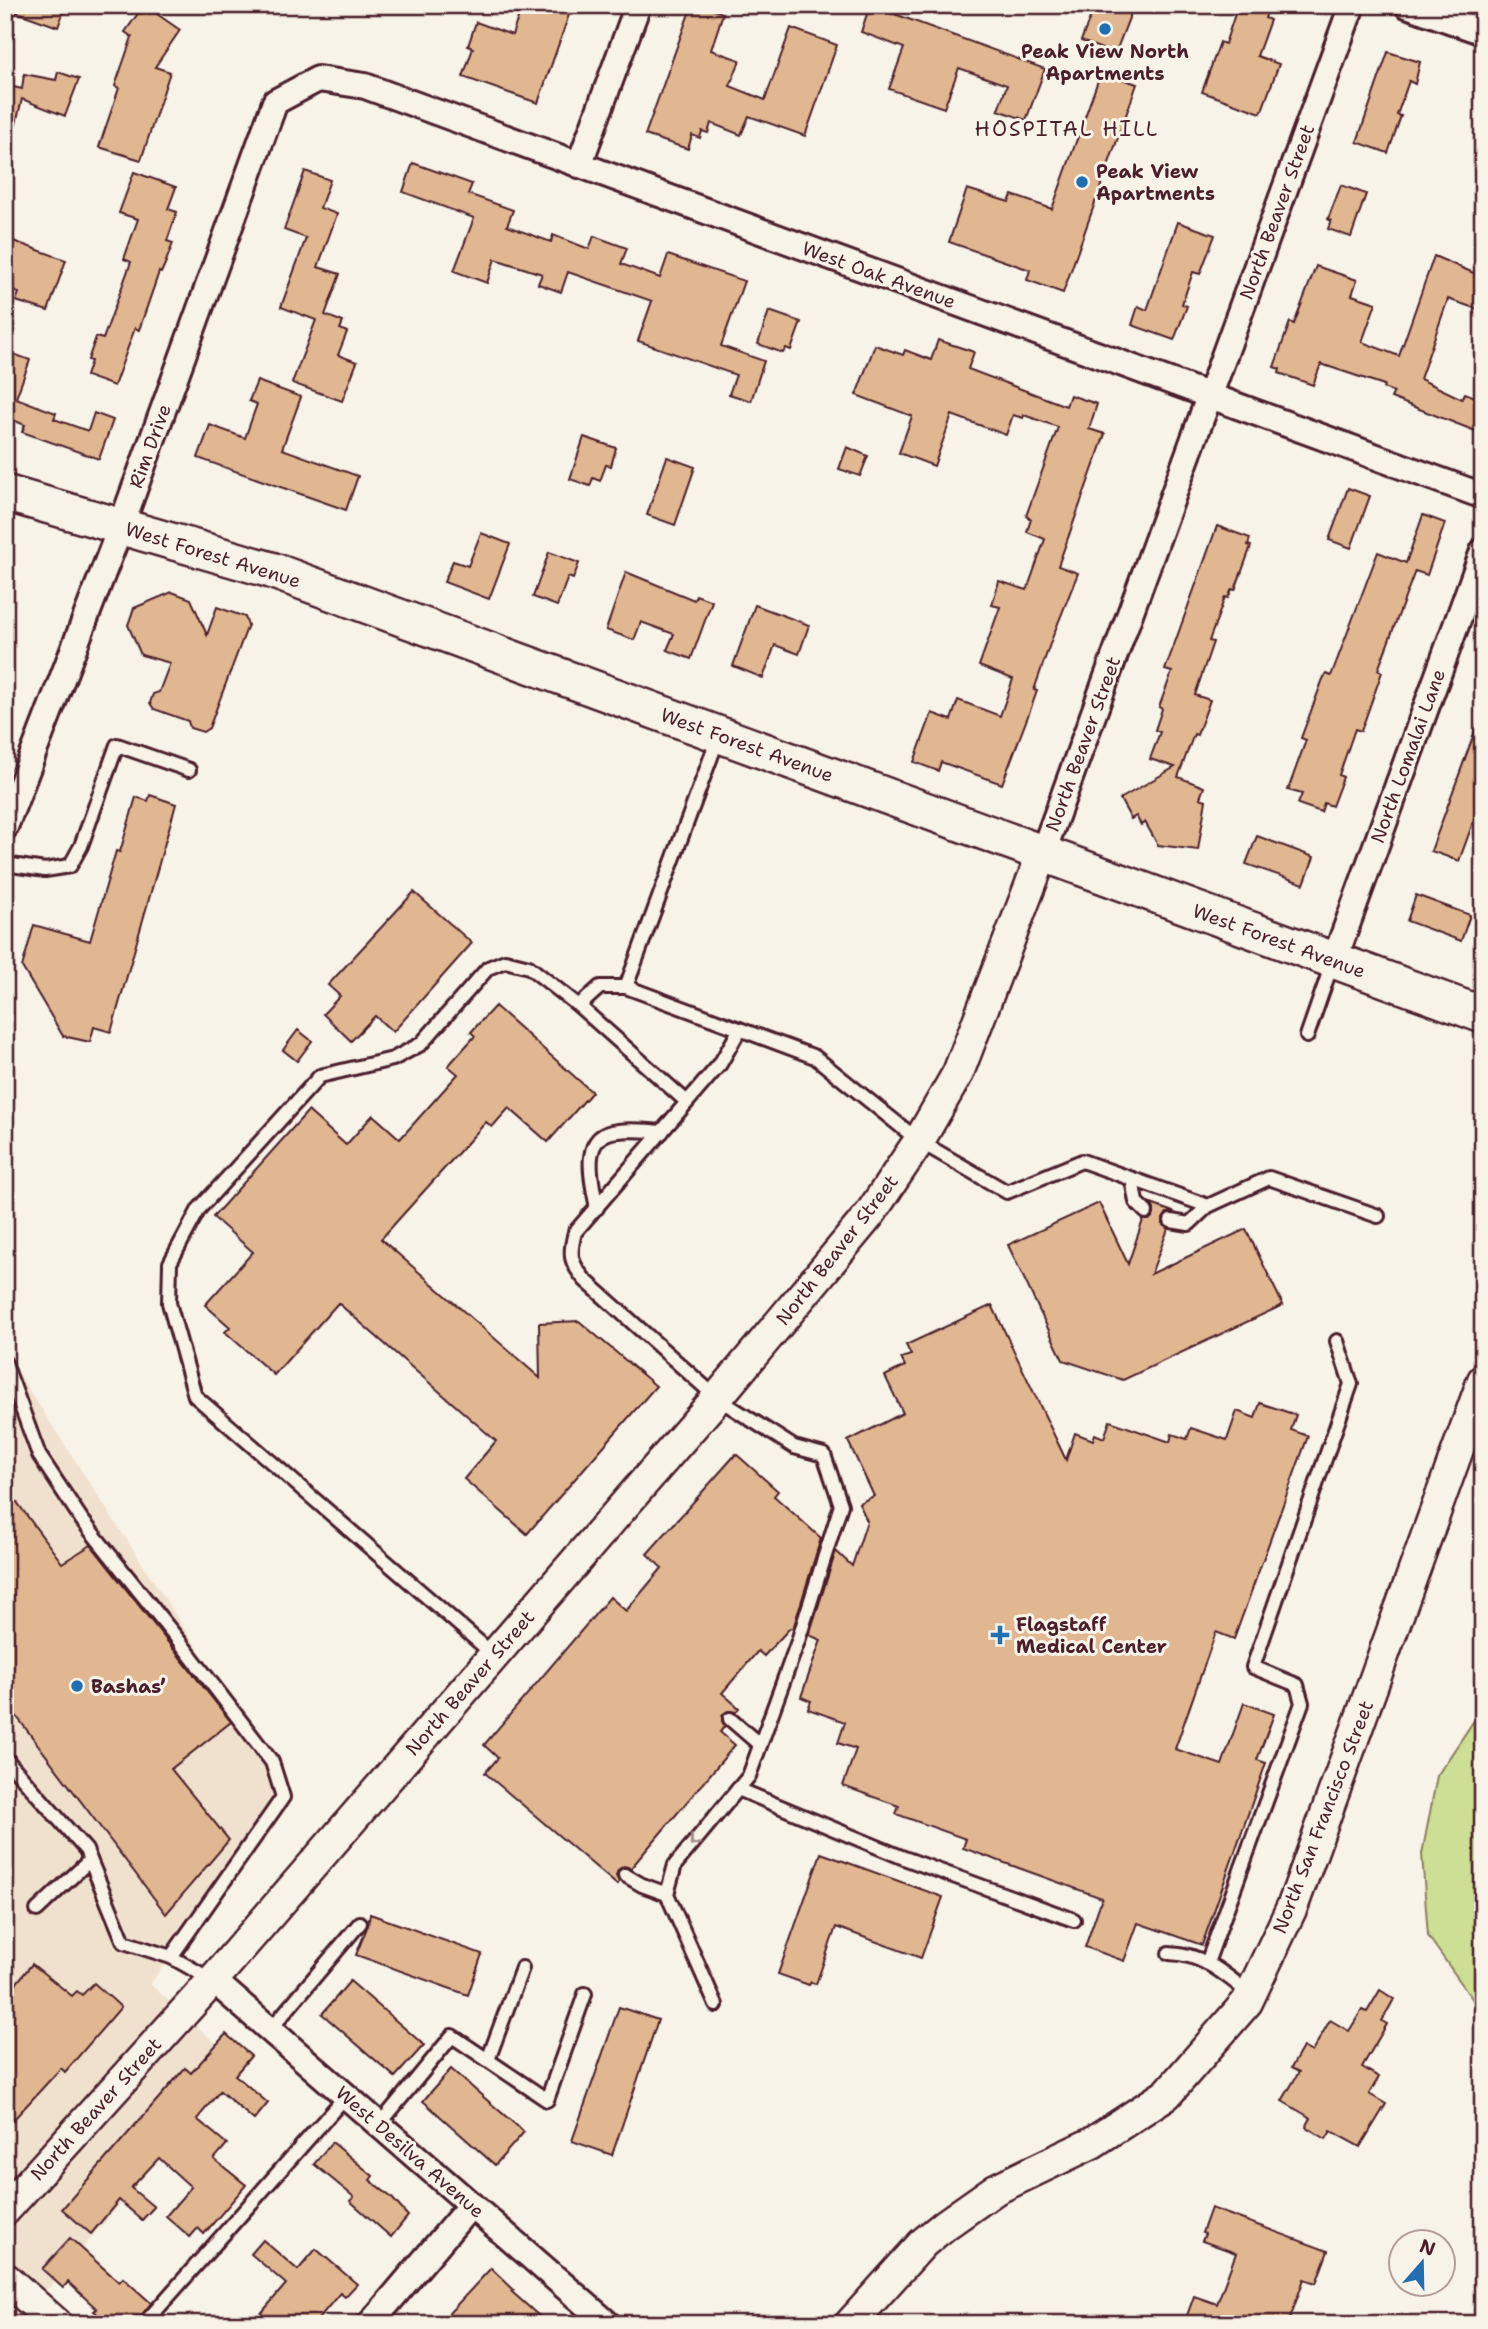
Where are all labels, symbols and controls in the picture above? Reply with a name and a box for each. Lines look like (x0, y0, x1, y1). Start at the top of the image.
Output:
marker: Peak View North Apartments (1097, 21, 1113, 37)
place label: Peak View North Apartments (1021, 39, 1189, 86)
district label: HOSPITAL HILL (975, 115, 1159, 143)
street label: North Beaver Street (1234, 121, 1320, 303)
place label: Peak View Apartments (1096, 159, 1215, 206)
marker: Peak View Apartments (1074, 174, 1090, 190)
street label: West Oak Avenue (799, 236, 959, 314)
street label: Rim Drive (123, 401, 177, 491)
street label: West Forest Avenue (122, 516, 304, 594)
street label: North Beaver Street (1040, 653, 1126, 835)
street label: North Lomalai Lane (1365, 666, 1451, 846)
street label: West Forest Avenue (657, 702, 837, 788)
street label: West Forest Avenue (1189, 898, 1369, 984)
street label: North Beaver Street (770, 1170, 904, 1330)
street label: North Beaver Street (400, 1605, 540, 1761)
place label: Flagstaff Medical Center (1016, 1612, 1167, 1659)
marker: Flagstaff Medical Center (990, 1625, 1010, 1645)
place label: Bashas’ (91, 1674, 166, 1699)
marker: Bashas’ (69, 1678, 85, 1694)
street label: North San Francisco Street (1267, 1697, 1379, 1937)
one-way arrow (690, 1833, 702, 1846)
street label: North Beaver Street (25, 2032, 167, 2186)
street label: West Desilva Avenue (330, 2080, 490, 2224)
north arrow (1386, 2228, 1456, 2298)
text: N (1416, 2233, 1439, 2262)

